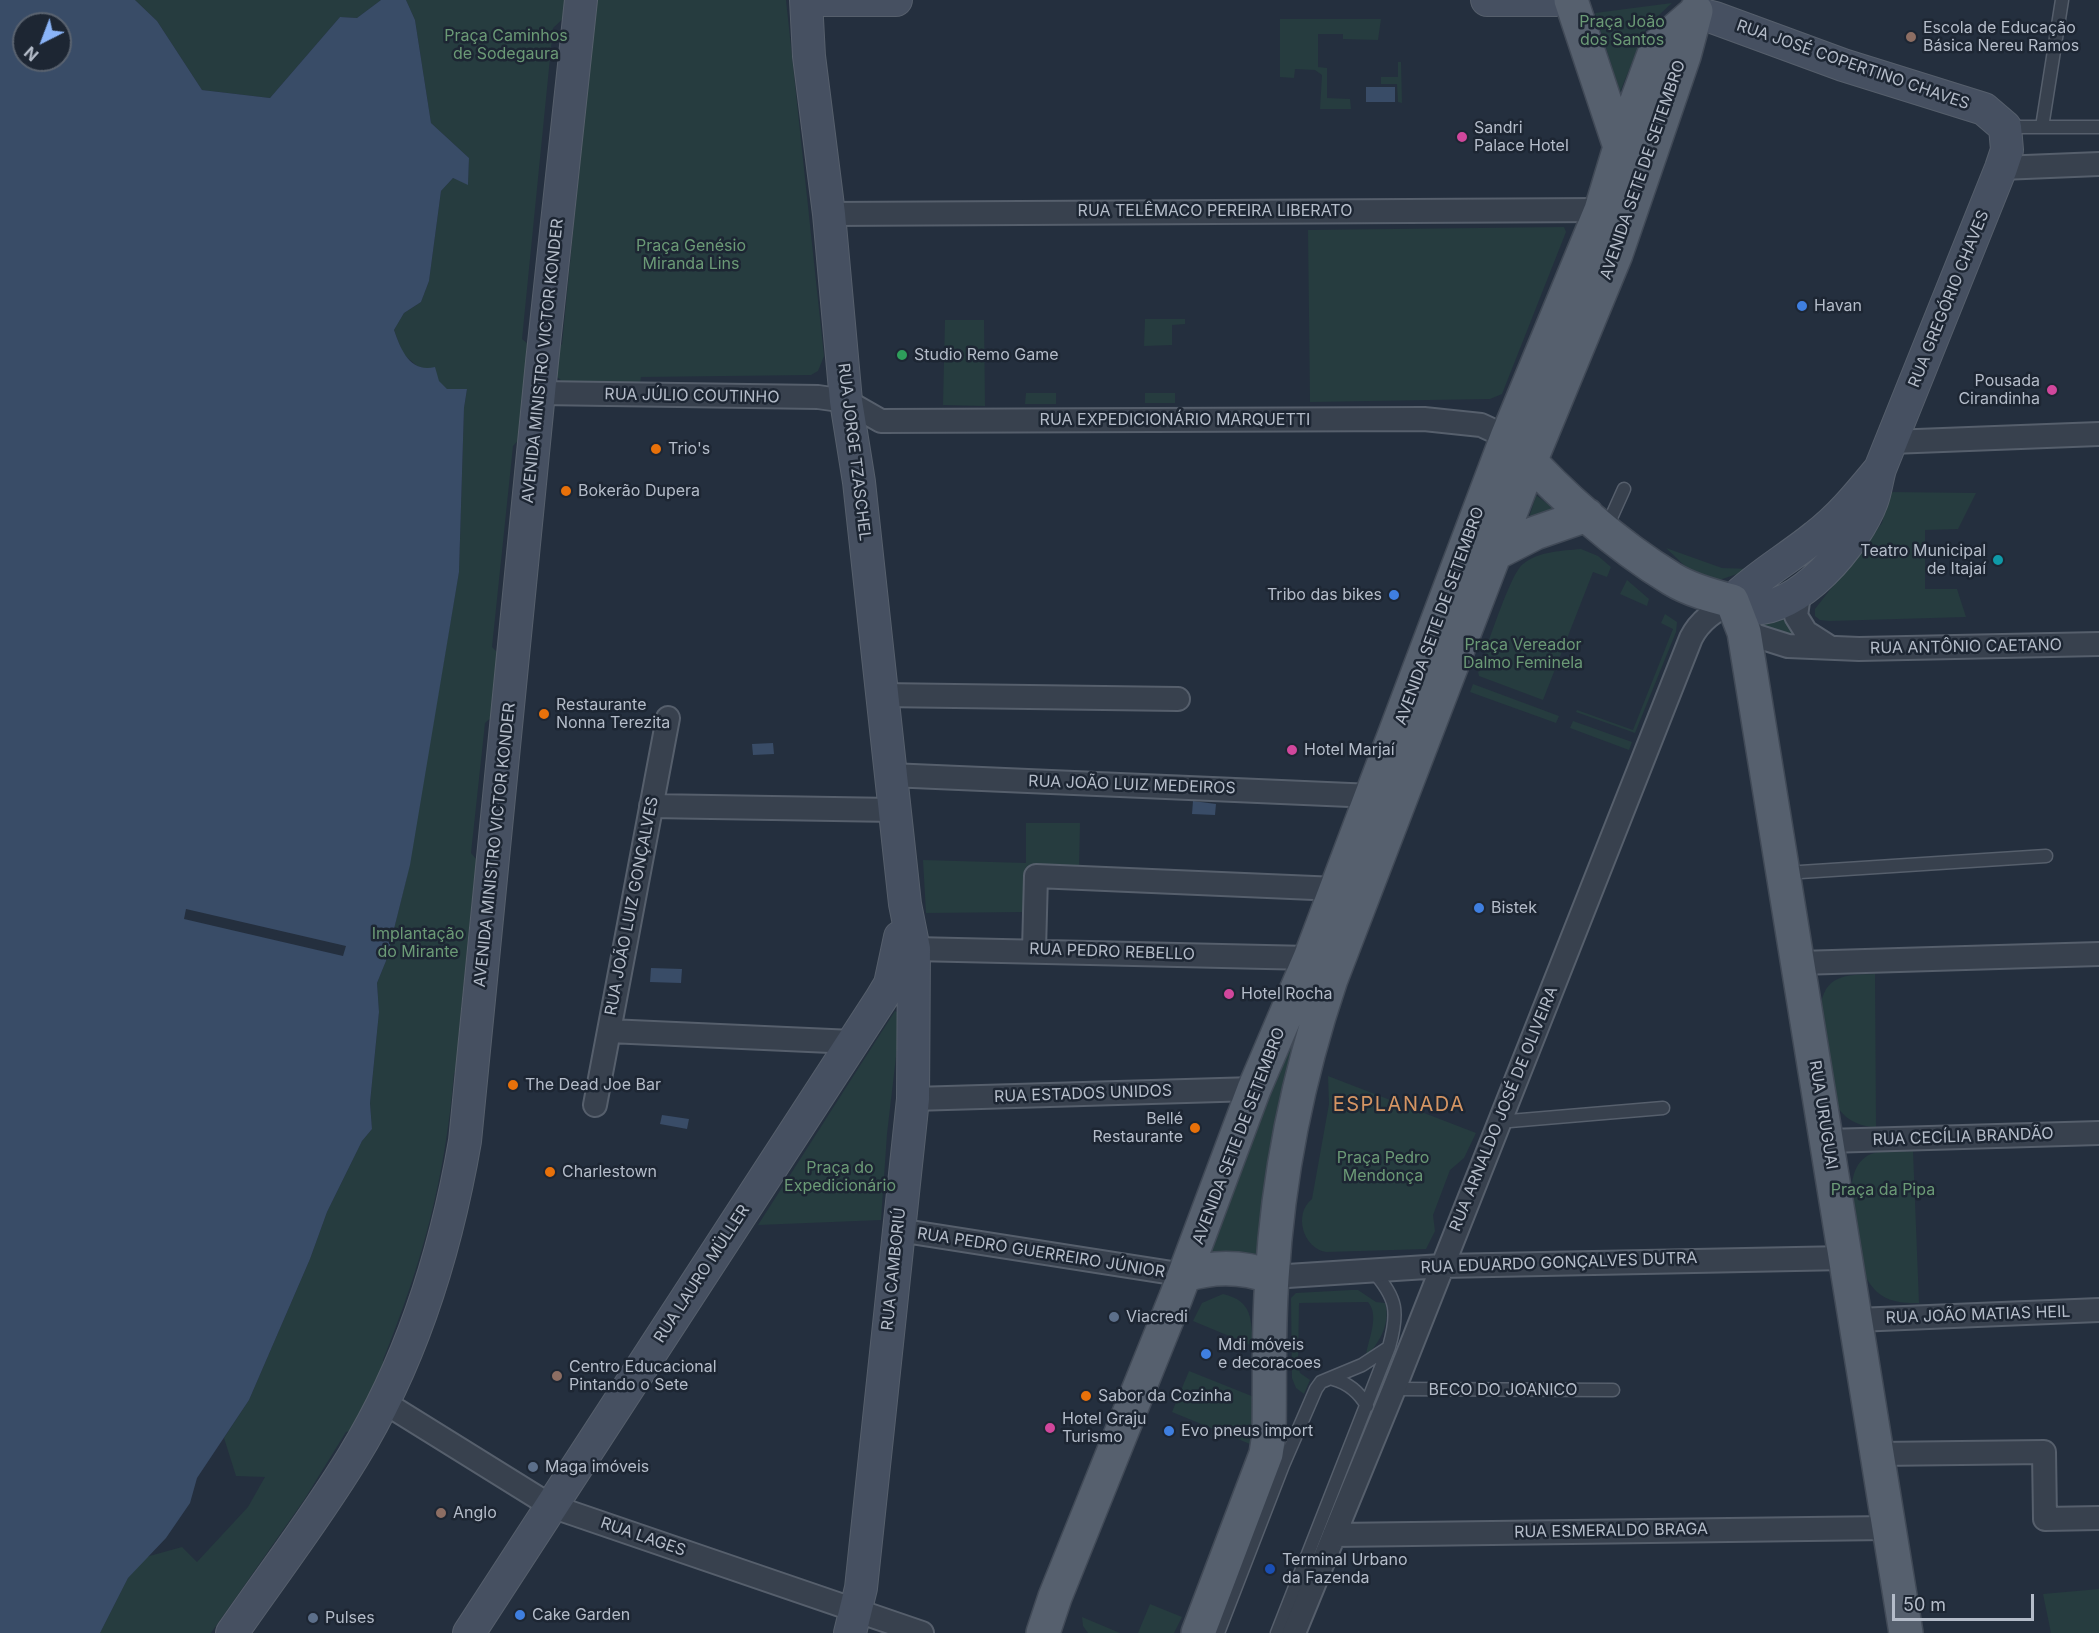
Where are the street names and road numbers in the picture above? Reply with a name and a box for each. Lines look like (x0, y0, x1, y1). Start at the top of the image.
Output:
street label: RUA JOSÉ COPERTINO CHAVES (1734, 16, 1972, 114)
street label: AVENIDA SETE DE SETEMBRO (1596, 58, 1690, 282)
street label: RUA TELÊMACO PEREIRA LIBERATO (1078, 201, 1352, 221)
street label: RUA GREGÓRIO CHAVES (1905, 208, 1993, 390)
street label: AVENIDA MINISTRO VICTOR KONDER (519, 218, 567, 504)
street label: RUA JORGE TZASCHEL (834, 362, 874, 542)
street label: RUA JÚLIO COUTINHO (604, 385, 780, 407)
street label: RUA EXPEDICIONÁRIO MARQUETTI (1040, 410, 1310, 430)
street label: AVENIDA SETE DE SETEMBRO (1392, 504, 1488, 728)
street label: RUA ANTÔNIO CAETANO (1870, 636, 2062, 658)
street label: AVENIDA MINISTRO VICTOR KONDER (471, 702, 519, 988)
street label: RUA JOÃO LUIZ MEDEIROS (1028, 772, 1236, 798)
street label: RUA JOÃO LUIZ GONÇALVES (601, 795, 663, 1017)
street label: RUA PEDRO REBELLO (1029, 940, 1195, 964)
street label: RUA ARNALDO JOSÉ DE OLIVEIRA (1446, 984, 1562, 1234)
street label: AVENIDA SETE DE SETEMBRO (1189, 1025, 1289, 1247)
street label: RUA URUGUAI (1805, 1059, 1841, 1171)
street label: RUA ESTADOS UNIDOS (994, 1081, 1172, 1107)
street label: RUA CECÍLIA BRANDÃO (1872, 1124, 2054, 1150)
street label: RUA LAURO MÜLLER (650, 1201, 754, 1347)
street label: RUA CAMBORIÚ (878, 1207, 910, 1331)
street label: RUA PEDRO GUERREIRO JÚNIOR (916, 1224, 1166, 1282)
street label: RUA EDUARDO GONÇALVES DUTRA (1420, 1249, 1698, 1277)
street label: RUA JOÃO MATIAS HEIL (1885, 1302, 2071, 1328)
street label: BECO DO JOANICO (1429, 1380, 1577, 1400)
street label: RUA LAGES (598, 1513, 688, 1561)
street label: RUA ESMERALDO BRAGA (1514, 1520, 1708, 1542)

